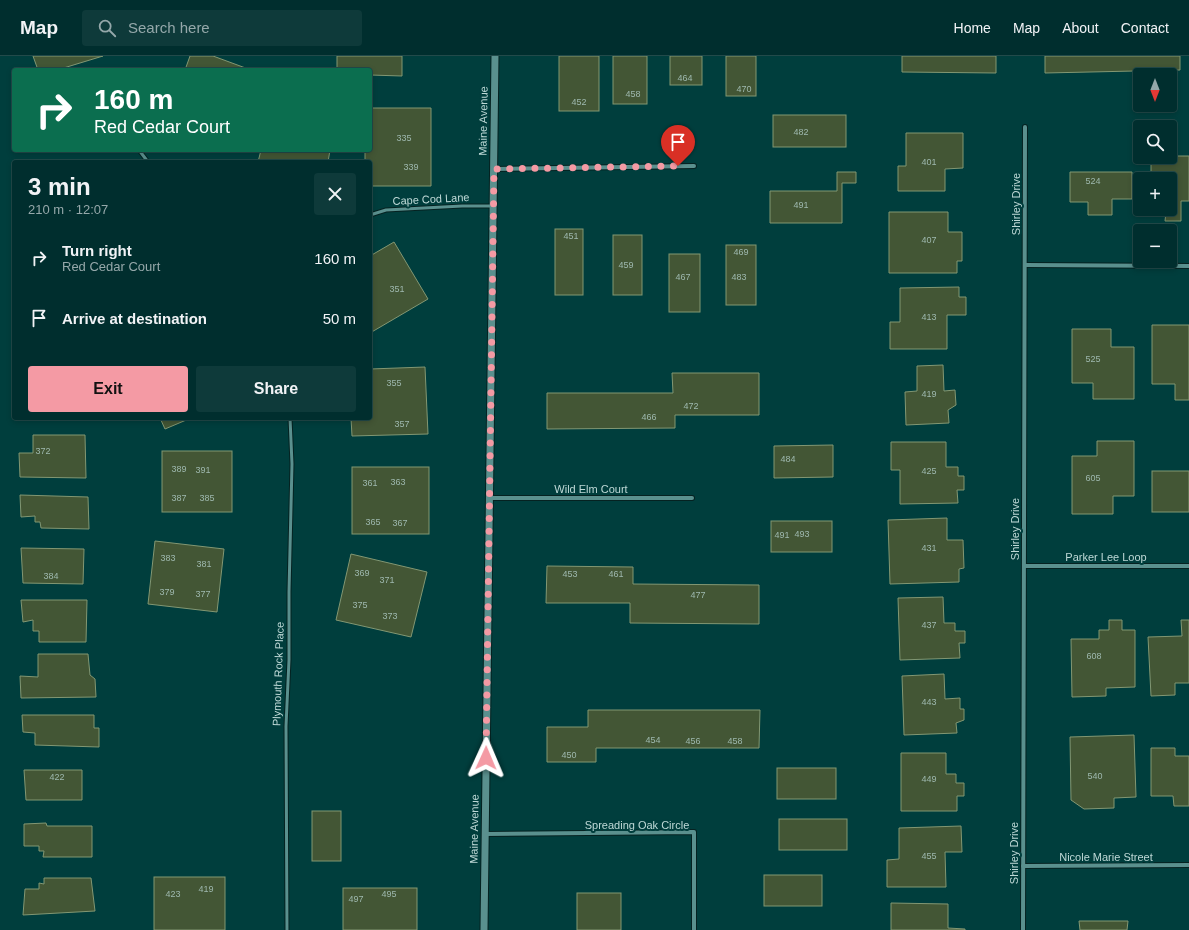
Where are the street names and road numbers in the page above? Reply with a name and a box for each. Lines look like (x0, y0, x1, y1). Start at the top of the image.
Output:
street label: Maine Avenue (476, 86, 490, 156)
street label: Shirley Drive (1010, 173, 1022, 235)
street label: Cape Cod Lane (392, 191, 470, 207)
street label: Wild Elm Court (554, 483, 628, 495)
street label: Shirley Drive (1009, 498, 1021, 560)
street label: Parker Lee Loop (1065, 551, 1147, 563)
street label: Plymouth Rock Place (270, 622, 286, 726)
street label: Maine Avenue (467, 794, 481, 864)
street label: Spreading Oak Circle (585, 819, 689, 831)
street label: Shirley Drive (1008, 822, 1020, 884)
street label: Nicole Marie Street (1059, 851, 1153, 863)

